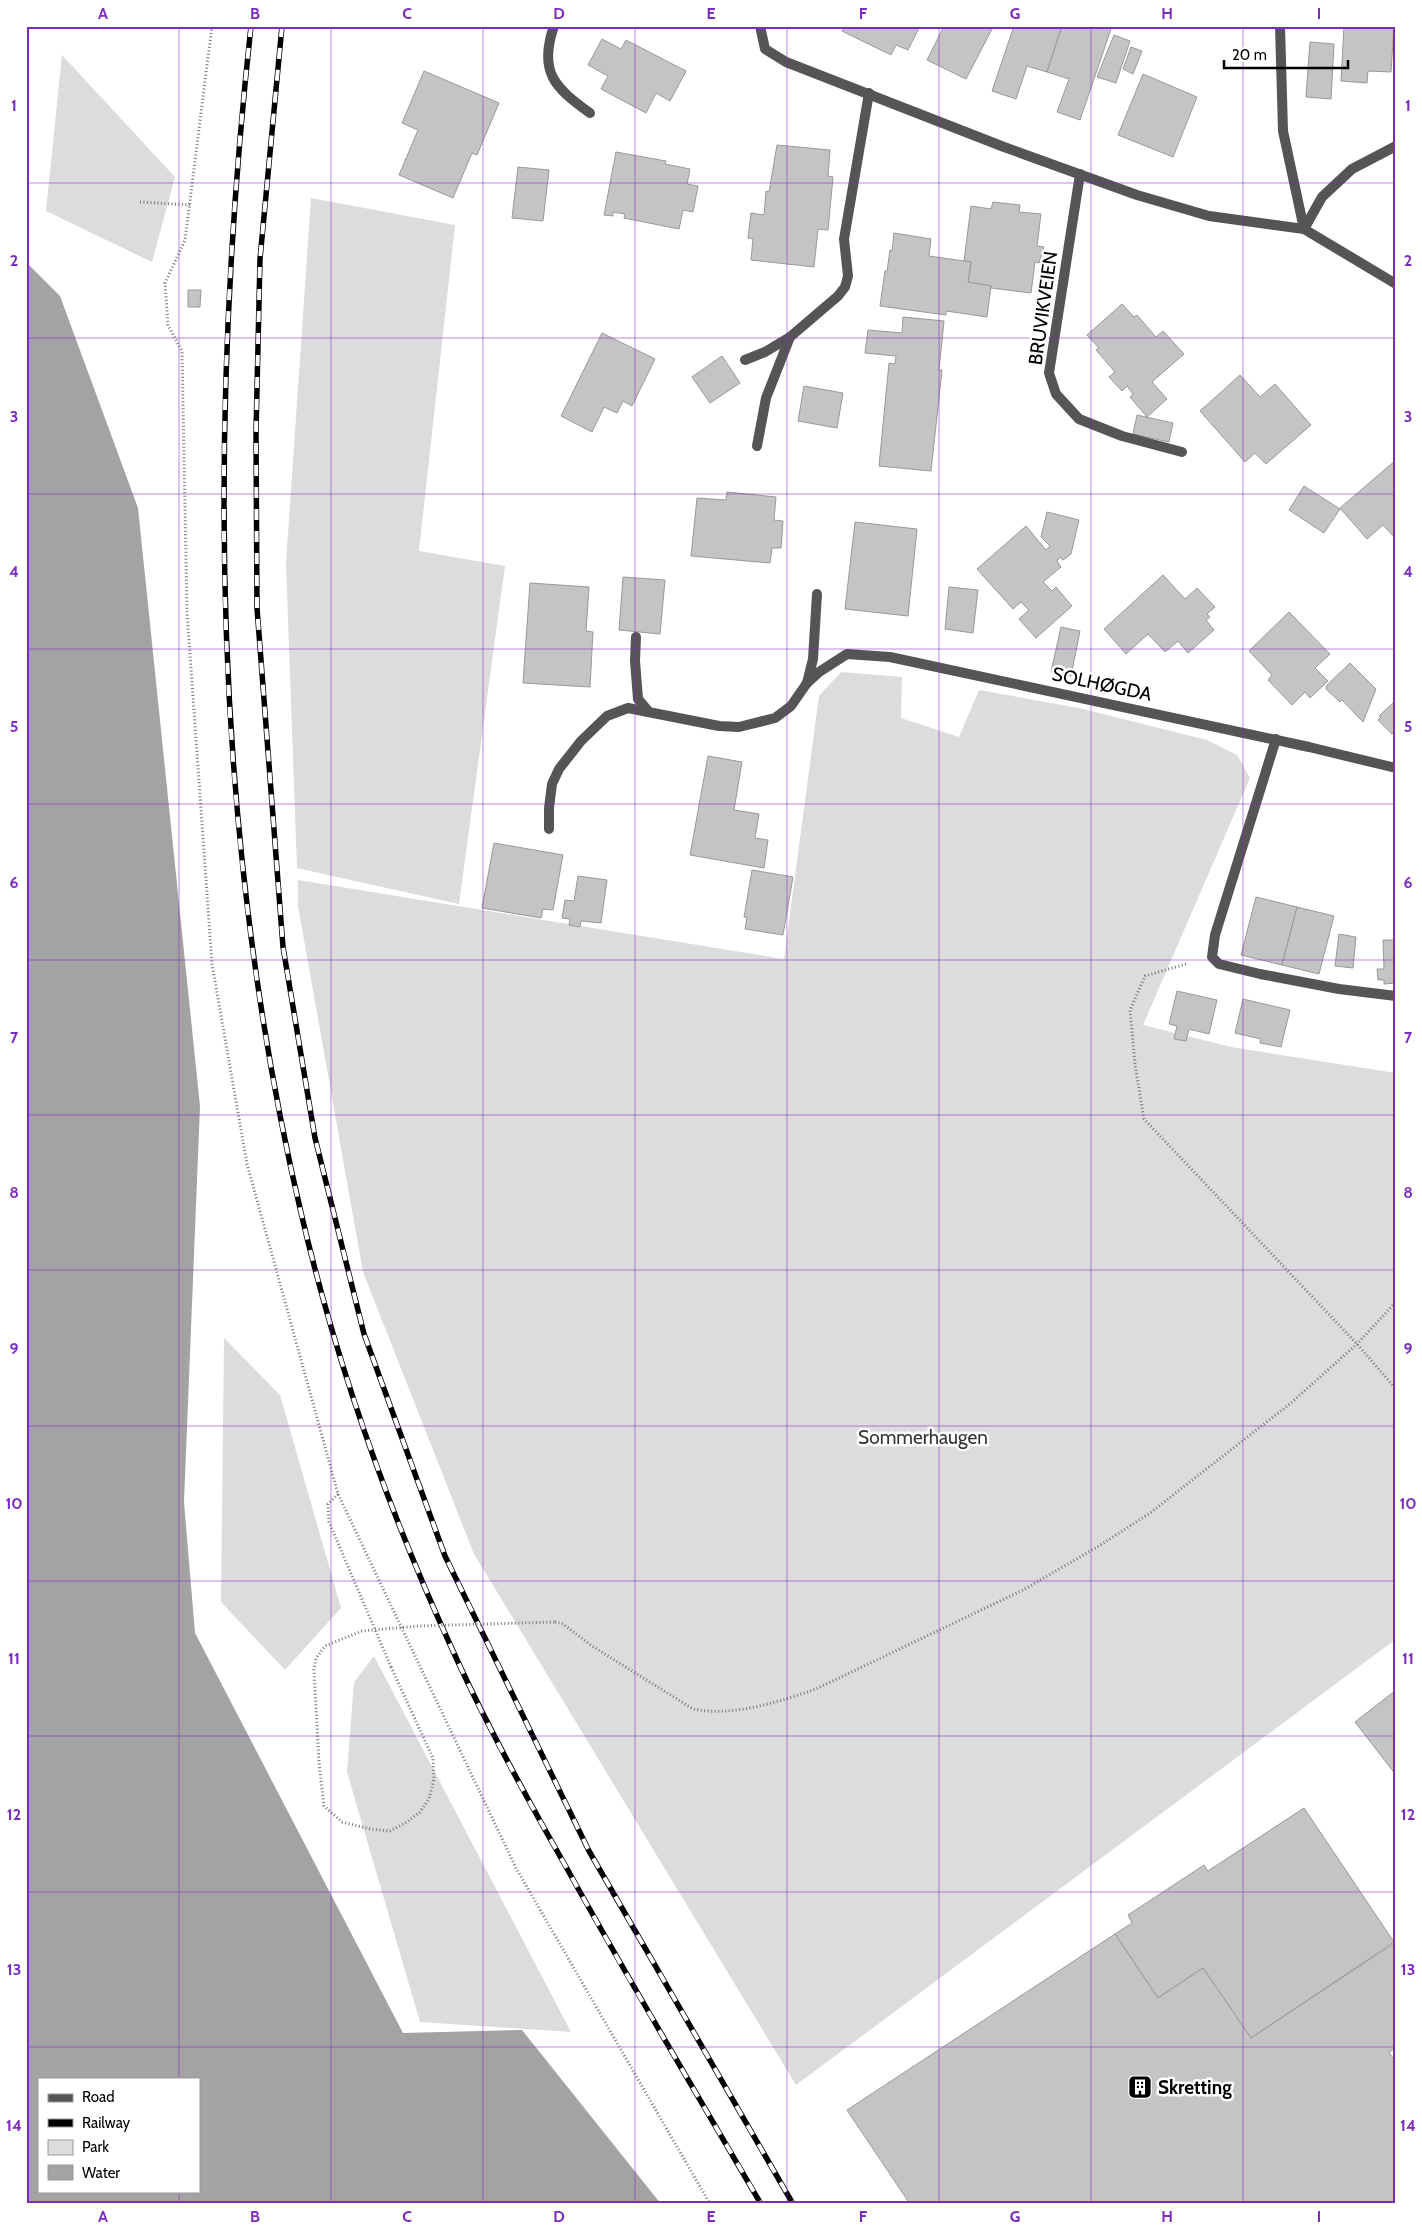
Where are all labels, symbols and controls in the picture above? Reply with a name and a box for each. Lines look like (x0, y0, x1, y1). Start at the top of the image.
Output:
text: A (98, 4, 108, 23)
text: B (250, 4, 260, 23)
text: C (402, 4, 412, 23)
text: D (553, 4, 565, 23)
text: E (706, 4, 716, 23)
text: F (859, 4, 868, 23)
text: G (1010, 4, 1020, 23)
text: H (1161, 4, 1173, 23)
text: I (1317, 4, 1321, 23)
scale bar (1224, 38, 1348, 70)
text: 20 m (1232, 46, 1267, 64)
text: 1 (11, 96, 17, 115)
text: 1 (1405, 96, 1411, 115)
street label: BRUVIKVEIEN (1024, 250, 1062, 366)
text: 2 (10, 251, 18, 270)
text: 2 (1404, 251, 1412, 270)
text: 3 (10, 407, 18, 426)
text: 3 (1404, 407, 1412, 426)
text: 4 (9, 562, 19, 581)
text: 4 (1403, 562, 1413, 581)
street label: SOLHØGDA (1050, 662, 1154, 706)
text: 5 (10, 717, 18, 736)
text: 5 (1404, 717, 1412, 736)
text: 6 (10, 873, 19, 892)
text: 6 (1404, 873, 1413, 892)
text: 7 (10, 1028, 19, 1047)
text: 7 (1404, 1028, 1413, 1047)
text: 8 (9, 1183, 19, 1202)
text: 8 (1403, 1183, 1413, 1202)
text: 9 (10, 1339, 19, 1358)
text: 9 (1404, 1339, 1413, 1358)
park label: Sommerhaugen (858, 1426, 988, 1449)
text: 10 (5, 1494, 23, 1513)
text: 10 (1399, 1494, 1417, 1513)
text: 11 (8, 1649, 20, 1668)
text: 11 (1402, 1649, 1414, 1668)
text: 12 (7, 1805, 21, 1824)
text: 12 (1401, 1805, 1415, 1824)
text: 13 (7, 1960, 21, 1979)
text: 13 (1401, 1960, 1415, 1979)
building icon: Skretting (1127, 2074, 1153, 2100)
place label: Skretting (1158, 2076, 1232, 2099)
legend (38, 2078, 200, 2192)
text: Road (82, 2088, 115, 2106)
text: Railway (82, 2114, 131, 2132)
text: 14 (6, 2116, 22, 2135)
text: 14 (1400, 2116, 1416, 2135)
text: Park (82, 2138, 109, 2156)
text: Water (82, 2164, 120, 2182)
text: A (98, 2207, 108, 2226)
text: B (250, 2207, 260, 2226)
text: C (402, 2207, 412, 2226)
text: D (553, 2207, 565, 2226)
text: E (706, 2207, 716, 2226)
text: F (859, 2207, 868, 2226)
text: G (1010, 2207, 1020, 2226)
text: H (1161, 2207, 1173, 2226)
text: I (1317, 2207, 1321, 2226)

